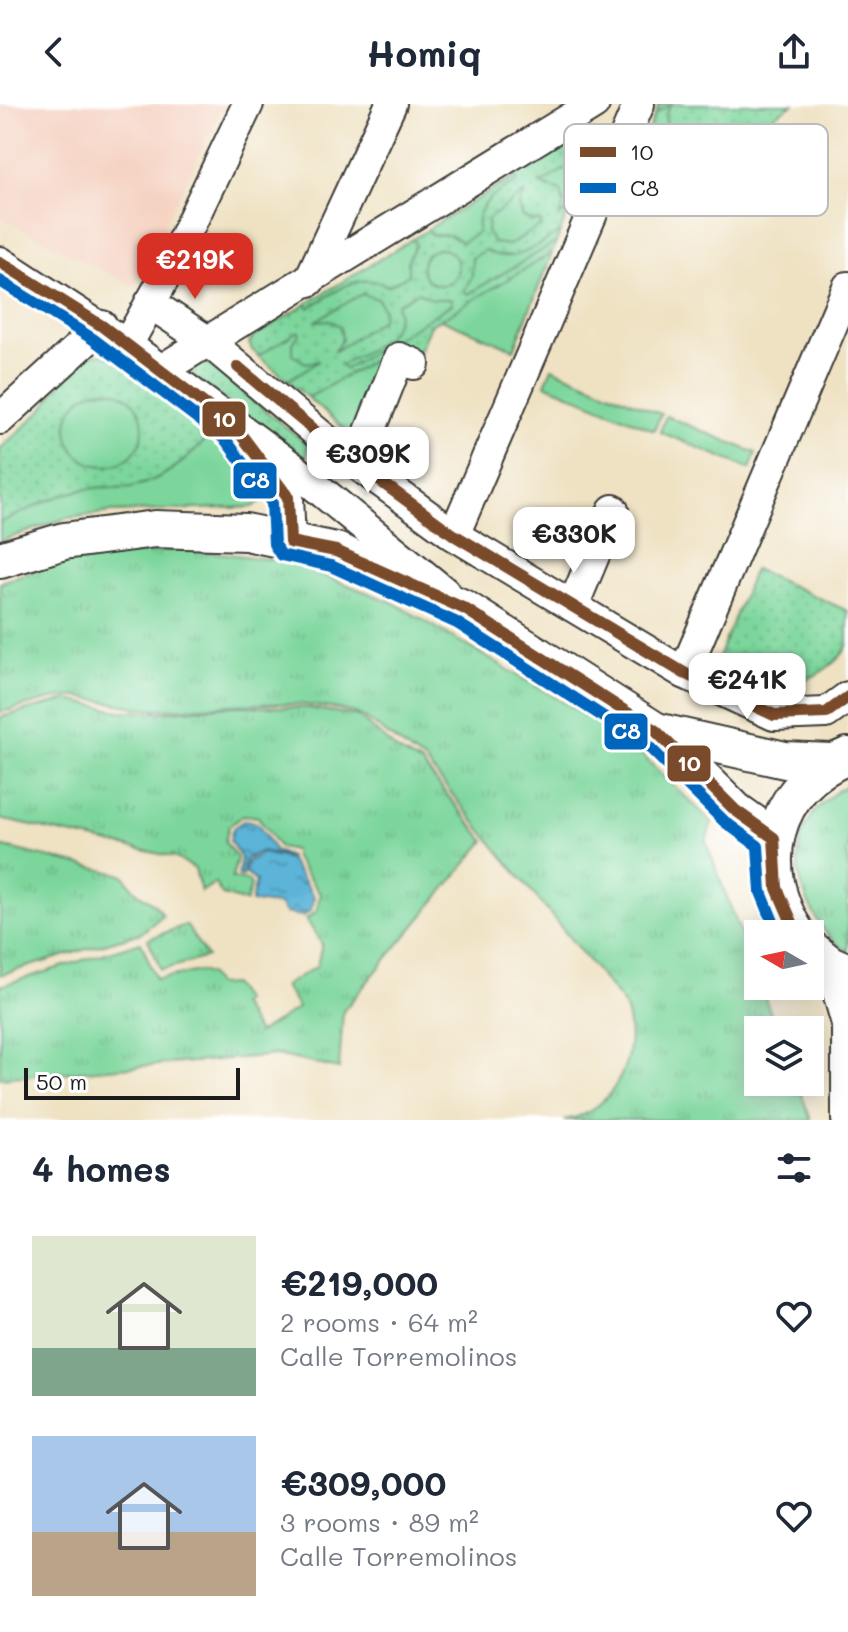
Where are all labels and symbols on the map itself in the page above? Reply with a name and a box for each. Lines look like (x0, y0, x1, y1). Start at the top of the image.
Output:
legend (564, 124, 828, 216)
text: 10 (630, 137, 653, 166)
text: C8 (630, 173, 659, 202)
pin: €219K (139, 233, 251, 301)
line badge: 10 (201, 400, 247, 438)
text: 10 (212, 404, 236, 433)
pin: €309K (312, 427, 424, 495)
line badge: C8 (232, 461, 278, 500)
text: C8 (240, 465, 270, 494)
pin: €330K (518, 507, 630, 575)
pin: €241K (691, 653, 803, 721)
line badge: C8 (603, 712, 649, 751)
text: C8 (611, 716, 641, 745)
line badge: 10 (666, 744, 712, 783)
text: 10 (677, 748, 701, 777)
north arrow (744, 920, 824, 1000)
scale bar (24, 1064, 240, 1100)

